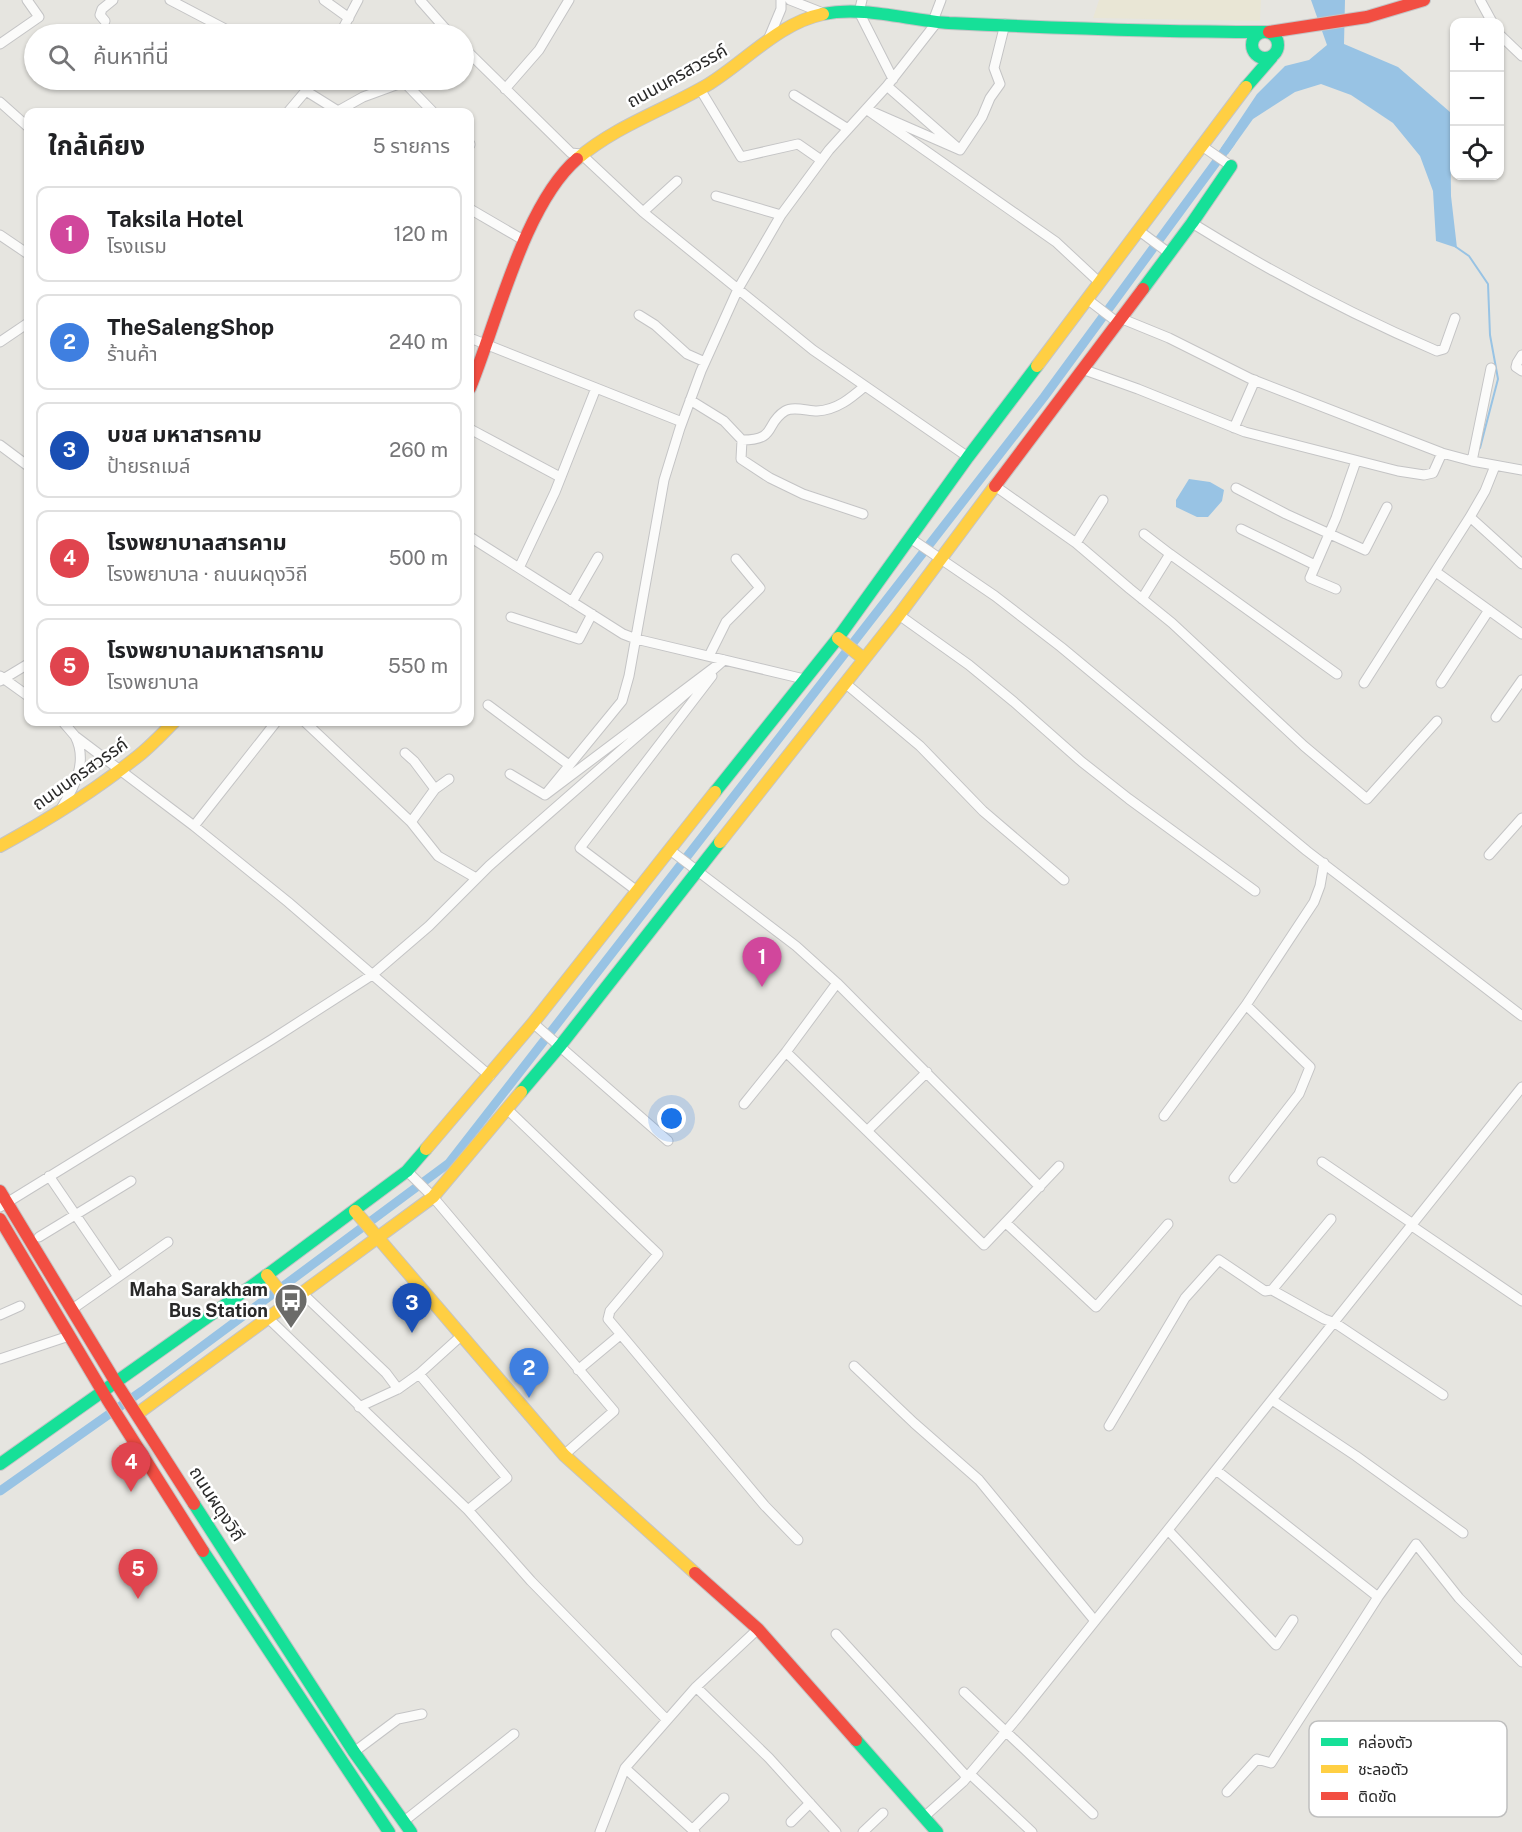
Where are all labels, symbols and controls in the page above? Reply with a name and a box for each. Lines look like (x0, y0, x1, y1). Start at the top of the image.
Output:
map controls (1450, 18, 1504, 180)
button: + (1450, 18, 1504, 72)
search box (24, 24, 474, 90)
street label: ถนนนครสวรรค์ (623, 39, 731, 112)
icon: search (45, 41, 78, 74)
text: ค้นหาที่นี่ (93, 43, 169, 69)
button: − (1450, 72, 1504, 126)
button: locate (1450, 126, 1504, 180)
text: ใกล้เคียง (48, 130, 145, 161)
text: 5 รายการ (373, 134, 450, 158)
text: Taksila Hotel (107, 206, 244, 232)
text: 1 (65, 222, 74, 246)
text: 120 m (394, 222, 448, 246)
text: โรงแรม (107, 234, 167, 258)
text: TheSalengShop (107, 314, 274, 340)
text: 2 (63, 330, 76, 354)
text: 240 m (389, 330, 448, 354)
text: ร้านค้า (107, 342, 158, 366)
text: บขส มหาสารคาม (107, 421, 262, 447)
text: 3 (63, 438, 76, 462)
text: 260 m (389, 438, 448, 462)
text: ป้ายรถเมล์ (107, 454, 191, 478)
text: โรงพยาบาลสารคาม (107, 529, 287, 555)
text: 4 (63, 546, 76, 570)
text: 500 m (389, 546, 448, 570)
text: โรงพยาบาล · ถนนผดุงวิถี (107, 562, 308, 586)
text: โรงพยาบาลมหาสารคาม (107, 637, 324, 663)
text: 5 (63, 654, 76, 678)
text: 550 m (388, 654, 448, 678)
text: โรงพยาบาล (107, 670, 199, 694)
street label: ถนนนครสวรรค์ (28, 733, 131, 814)
pin: 1 (742, 938, 782, 987)
your location (657, 1104, 686, 1133)
place label: Maha Sarakham Bus Station (129, 1279, 268, 1321)
bus stop icon: Maha Sarakham Bus Station (273, 1282, 309, 1329)
pin: 3 (392, 1284, 432, 1333)
pin: 2 (510, 1348, 548, 1398)
pin: 4 (112, 1442, 150, 1492)
street label: ถนนผดุงวิถี (185, 1462, 249, 1546)
pin: 5 (118, 1550, 158, 1599)
legend (1309, 1721, 1507, 1817)
text: คล่องตัว (1358, 1733, 1413, 1752)
text: ชะลอตัว (1358, 1760, 1409, 1779)
text: ติดขัด (1358, 1787, 1397, 1806)

